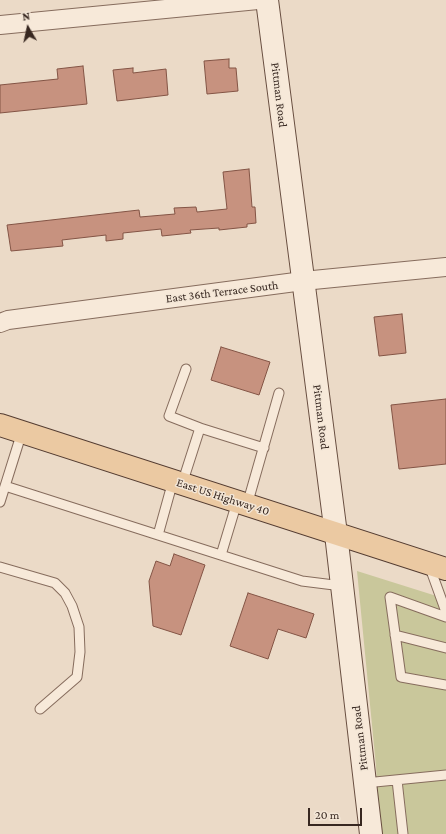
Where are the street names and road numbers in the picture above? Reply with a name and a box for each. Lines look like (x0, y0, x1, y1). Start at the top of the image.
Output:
street label: Pittman Road (268, 62, 290, 128)
street label: East 36th Terrace South (165, 278, 279, 306)
street label: Pittman Road (310, 384, 332, 450)
street label: East US Highway 40 (175, 475, 271, 519)
street label: Pittman Road (349, 705, 371, 771)

